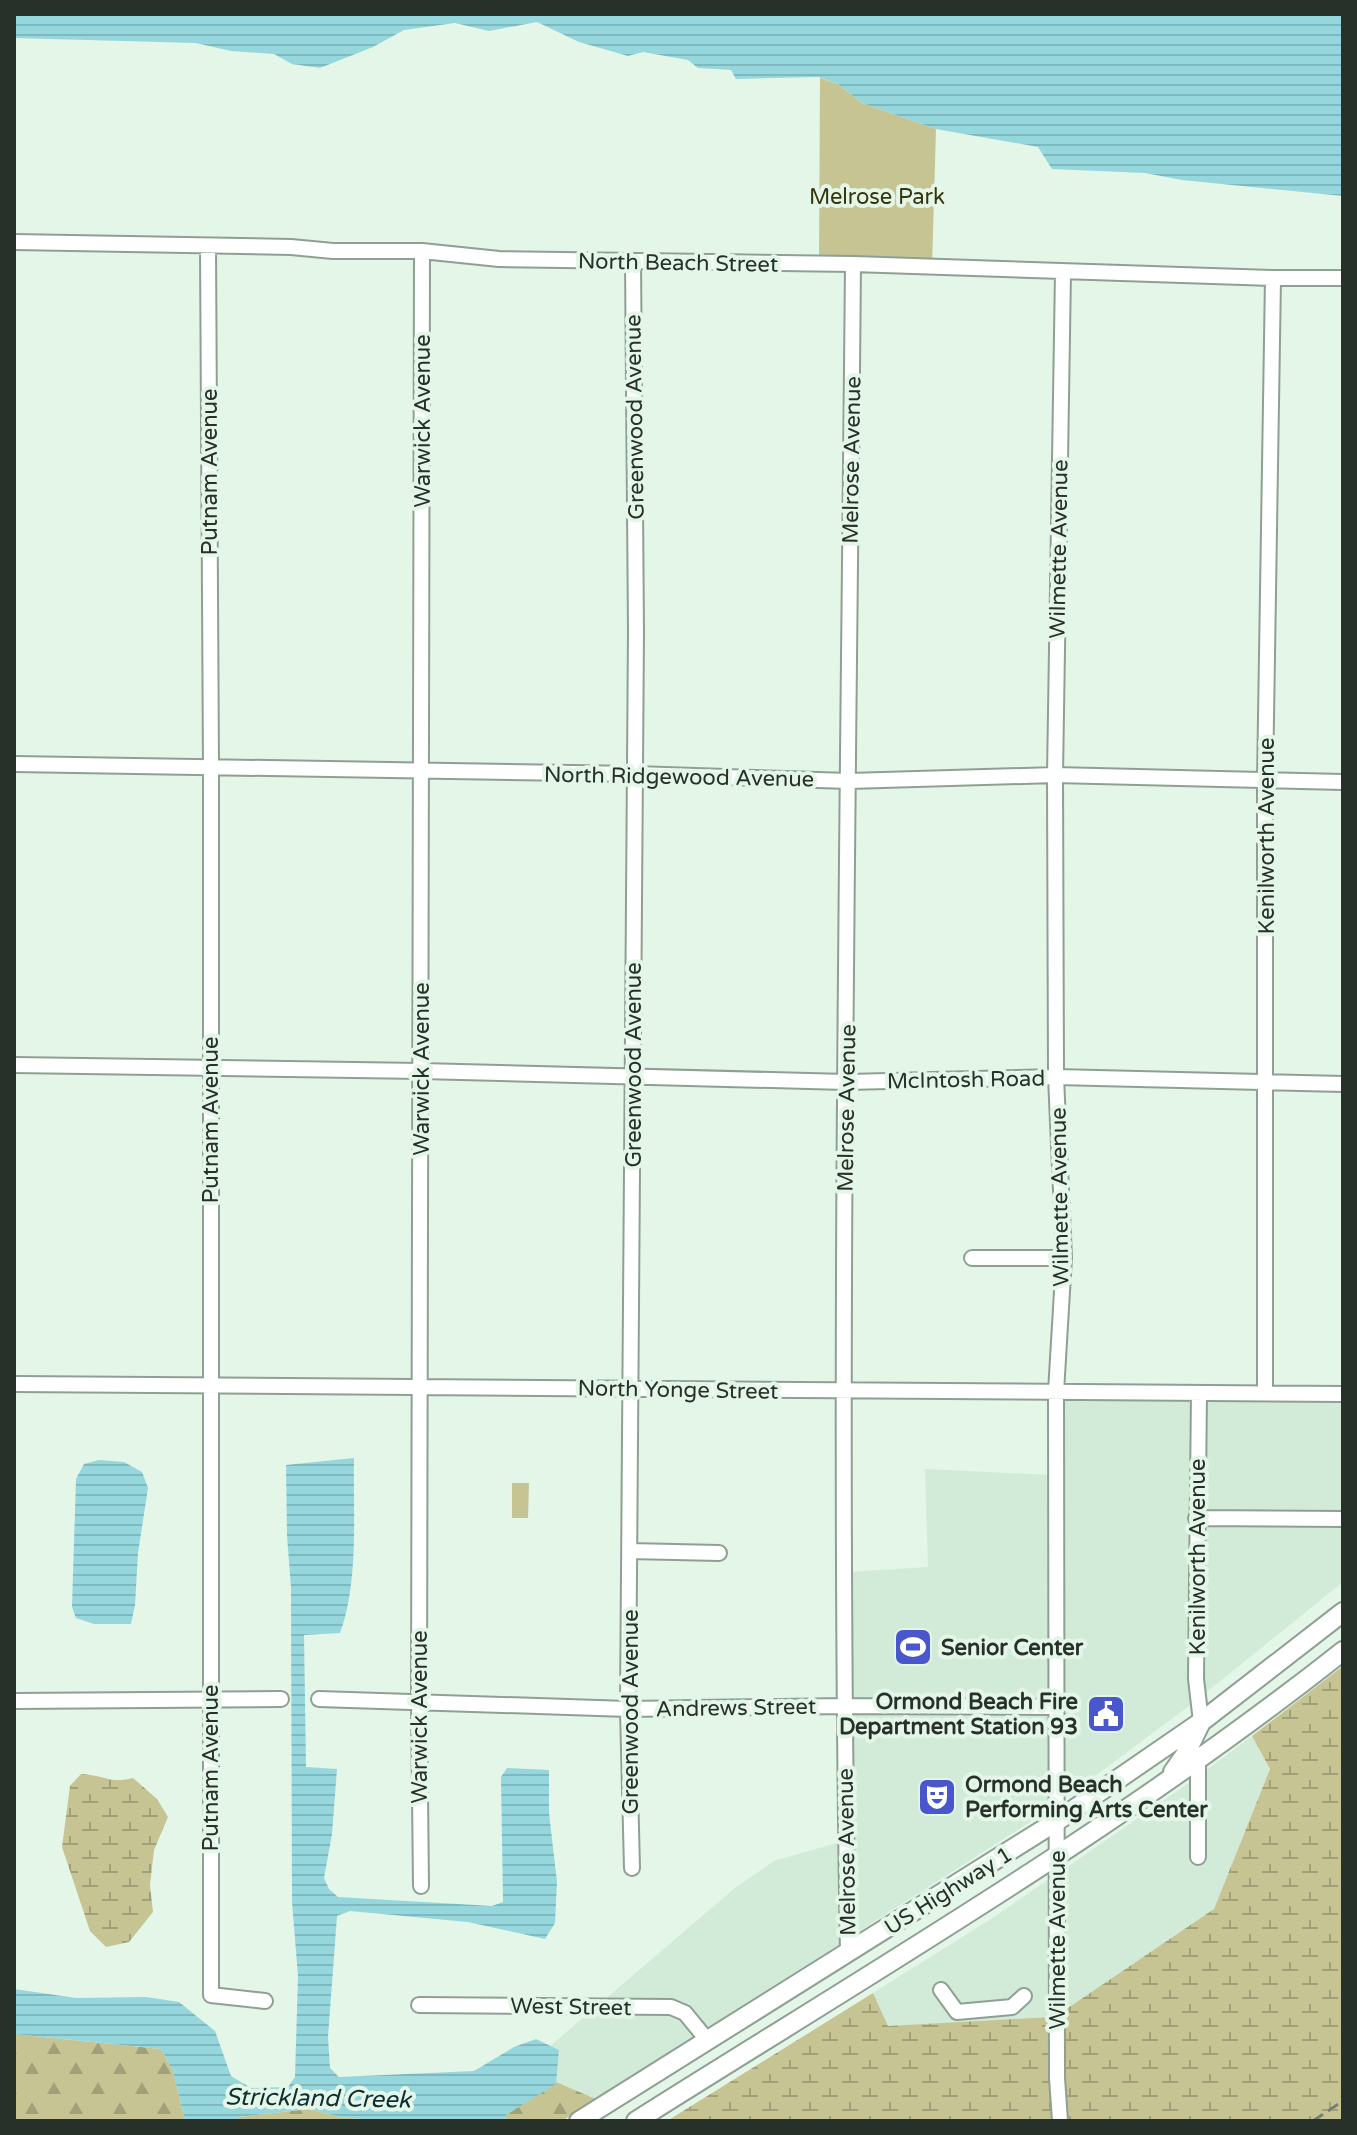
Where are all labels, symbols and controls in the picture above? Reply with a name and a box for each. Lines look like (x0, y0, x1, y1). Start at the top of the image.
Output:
park label: Melrose Park (809, 184, 945, 210)
street label: North Beach Street (578, 248, 778, 278)
street label: Greenwood Avenue (620, 314, 650, 520)
street label: Warwick Avenue (410, 334, 436, 508)
street label: Melrose Avenue (838, 376, 866, 544)
street label: Putnam Avenue (197, 389, 223, 555)
street label: Wilmette Avenue (1044, 459, 1074, 639)
street label: Kenilworth Avenue (1254, 738, 1280, 934)
street label: North Ridgewood Avenue (544, 762, 814, 792)
street label: Greenwood Avenue (621, 962, 647, 1168)
street label: Warwick Avenue (409, 982, 435, 1156)
street label: Melrose Avenue (833, 1024, 861, 1192)
street label: Putnam Avenue (198, 1037, 224, 1203)
street label: McIntosh Road (887, 1066, 1045, 1094)
street label: Wilmette Avenue (1045, 1107, 1075, 1287)
street label: North Yonge Street (577, 1375, 779, 1405)
street label: Kenilworth Avenue (1185, 1459, 1211, 1655)
street label: Greenwood Avenue (618, 1609, 644, 1815)
sports icon: Senior Center (892, 1626, 934, 1668)
street label: Warwick Avenue (407, 1630, 433, 1804)
place label: Senior Center (941, 1635, 1084, 1661)
street label: Putnam Avenue (198, 1685, 224, 1851)
place label: Ormond Beach Fire Department Station 93 (839, 1689, 1078, 1740)
public building icon: Ormond Beach Fire Department Station 93 (1085, 1693, 1127, 1735)
street label: Andrews Street (656, 1694, 817, 1722)
street label: Melrose Avenue (833, 1768, 861, 1936)
place label: Ormond Beach Performing Arts Center (965, 1772, 1208, 1823)
theatre icon: Ormond Beach Performing Arts Center (916, 1776, 958, 1818)
street label: US Highway 1 (880, 1841, 1017, 1940)
street label: Wilmette Avenue (1045, 1850, 1071, 2030)
street label: West Street (510, 1993, 632, 2021)
water label: Strickland Creek (225, 2082, 413, 2115)

